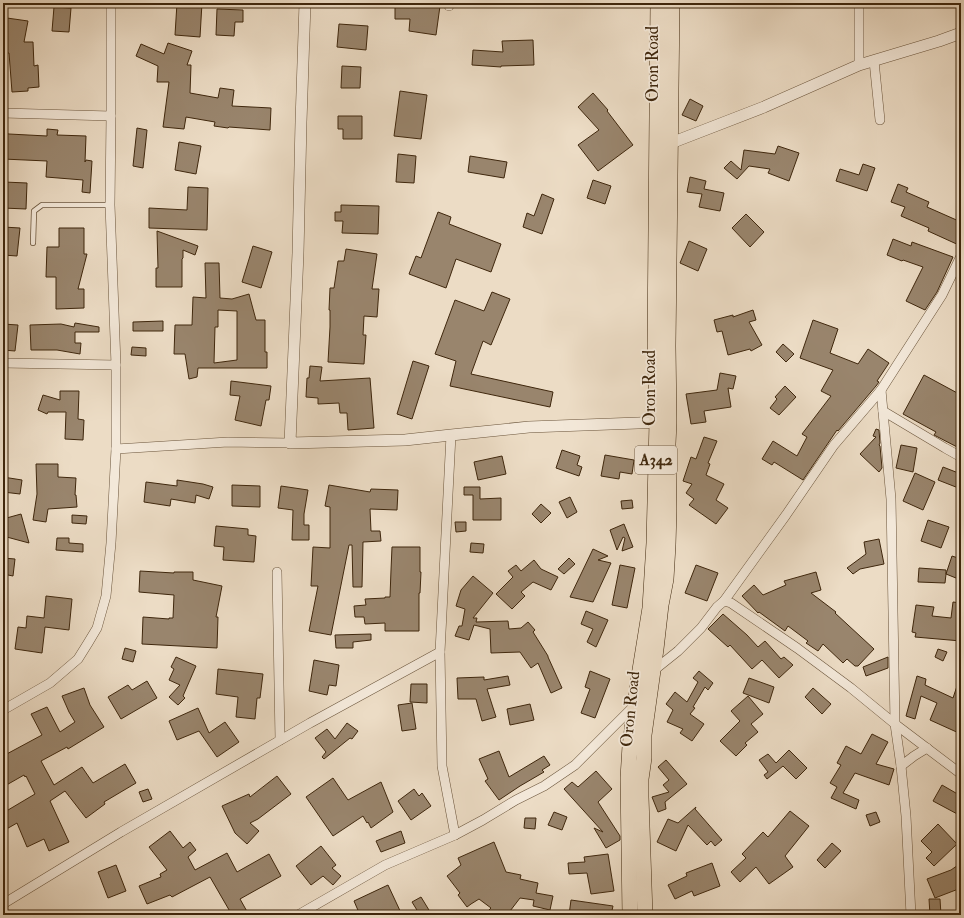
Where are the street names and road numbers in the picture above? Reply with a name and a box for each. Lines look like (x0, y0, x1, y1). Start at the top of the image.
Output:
street label: Oron Road (642, 25, 663, 102)
street label: Oron Road (639, 349, 660, 426)
road number: A342 (635, 446, 677, 474)
street label: Oron Road (616, 669, 644, 748)

